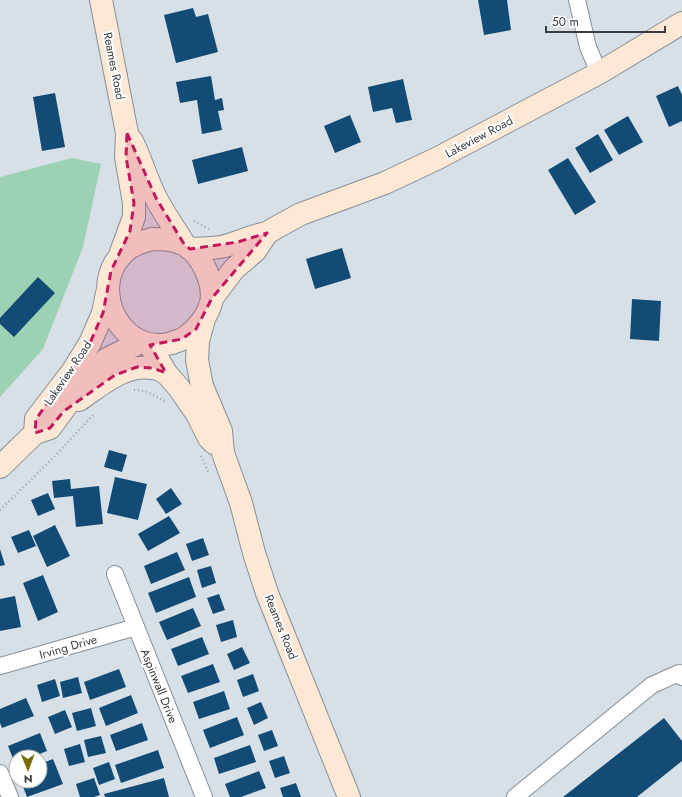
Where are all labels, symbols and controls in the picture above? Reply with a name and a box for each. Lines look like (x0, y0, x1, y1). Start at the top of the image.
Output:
scale bar (546, 8, 665, 34)
text: 50 m (552, 13, 579, 31)
street label: Reames Road (99, 31, 129, 101)
street label: Lakeview Road (442, 112, 516, 162)
street label: Lakeview Road (40, 337, 96, 409)
street label: Reames Road (260, 592, 302, 662)
street label: Irving Drive (37, 630, 99, 664)
street label: Aspinwall Drive (136, 646, 182, 726)
north arrow (8, 749, 48, 789)
text: N (24, 771, 33, 787)

